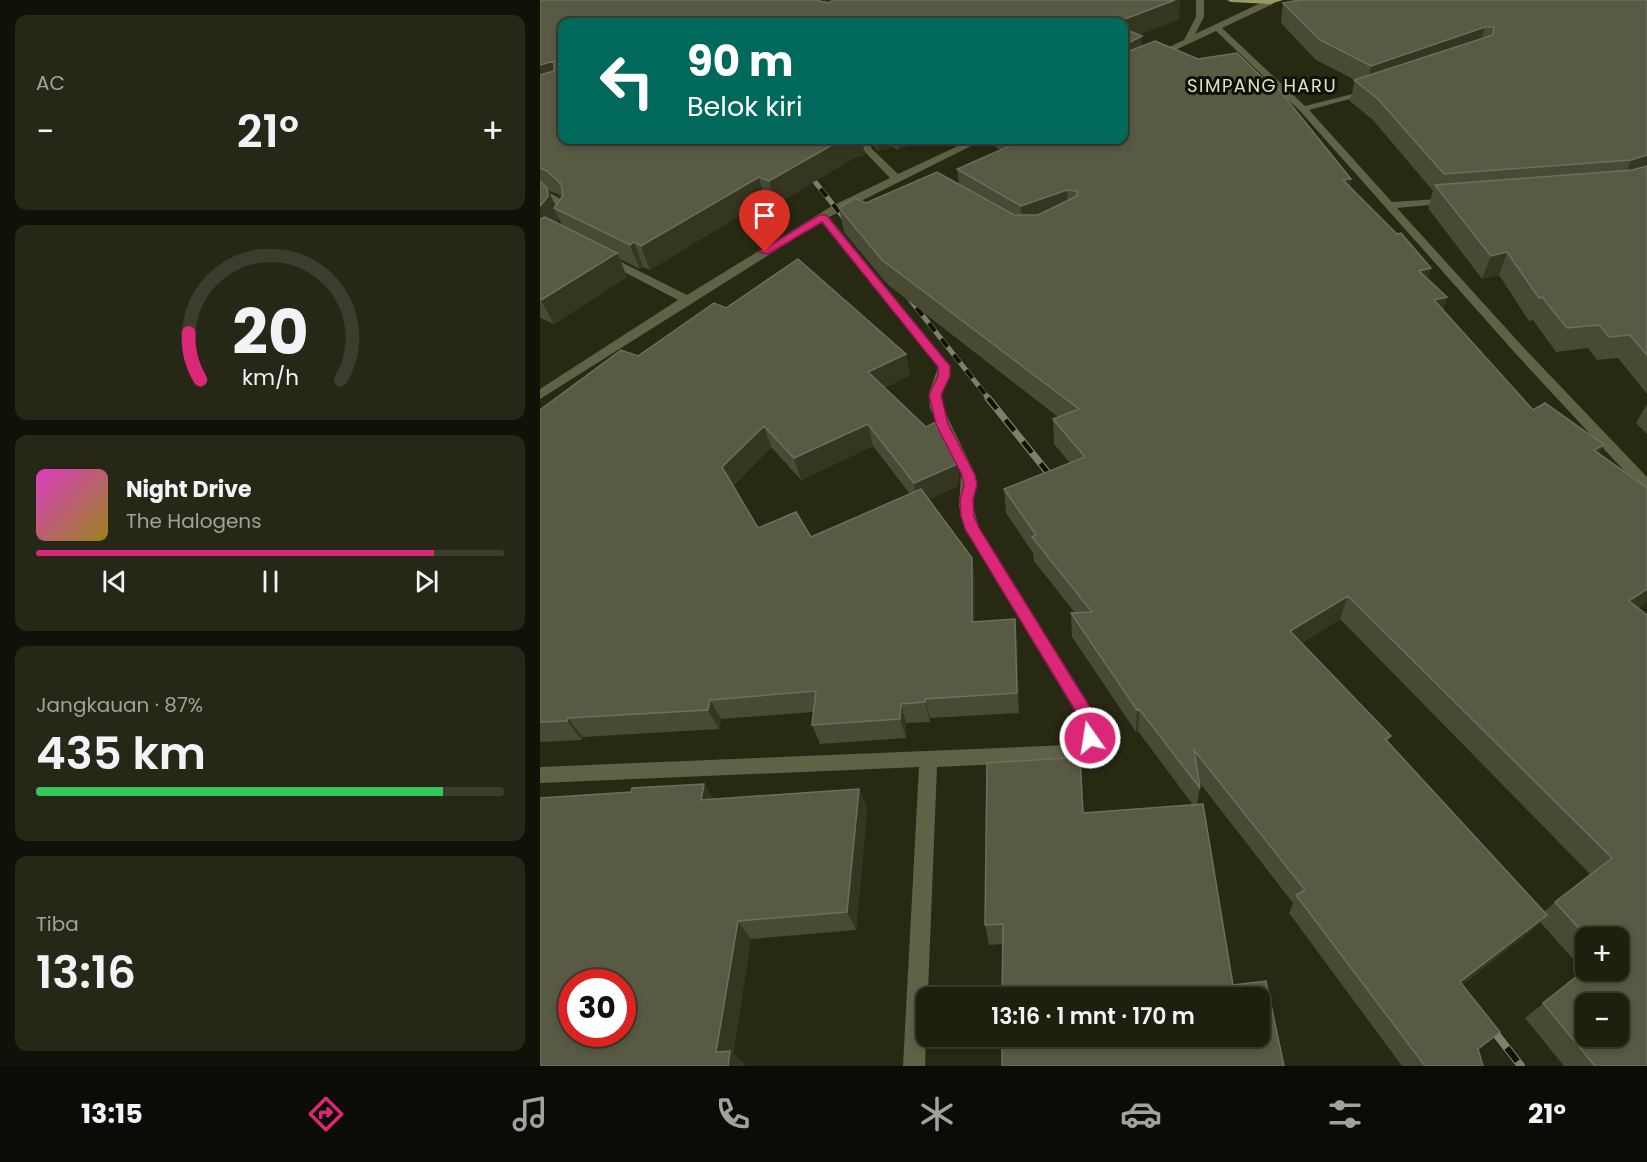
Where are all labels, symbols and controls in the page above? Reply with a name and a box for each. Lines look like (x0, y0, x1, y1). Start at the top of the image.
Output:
text: 90 m (687, 32, 794, 91)
icon: left (588, 42, 666, 120)
text: AC (36, 69, 65, 97)
district label: SIMPANG HARU (1187, 73, 1337, 98)
text: Belok kiri (687, 88, 803, 125)
text: 21° (237, 100, 299, 163)
text: − (36, 108, 54, 155)
text: + (481, 108, 504, 155)
pin (739, 190, 790, 252)
icon: arrive (748, 199, 781, 232)
text: 20 (232, 288, 308, 376)
text: km/h (241, 362, 299, 393)
text: Night Drive (126, 474, 252, 505)
text: The Halogens (126, 507, 262, 535)
icon: previous (98, 565, 131, 598)
icon: pause (254, 565, 287, 598)
icon: next (410, 565, 443, 598)
text: Jangkauan · 87% (36, 691, 203, 719)
position arrow (1058, 706, 1122, 770)
text: 435 km (36, 722, 206, 785)
text: Tiba (36, 910, 79, 938)
map controls (1575, 927, 1629, 1047)
button: + (1575, 927, 1629, 981)
text: 13:16 (36, 941, 136, 1004)
speed limit sign: 30 (558, 969, 636, 1047)
button: − (1575, 993, 1629, 1047)
text: 13:16 · 1 mnt · 170 m (991, 1001, 1195, 1032)
icon: directions (305, 1093, 347, 1135)
icon: music (509, 1093, 551, 1135)
icon: phone (712, 1093, 754, 1135)
icon: climate (916, 1093, 958, 1135)
icon: car (1120, 1093, 1162, 1135)
icon: filters (1324, 1093, 1366, 1135)
text: 13:15 (81, 1095, 143, 1132)
text: 21° (1528, 1095, 1566, 1132)

